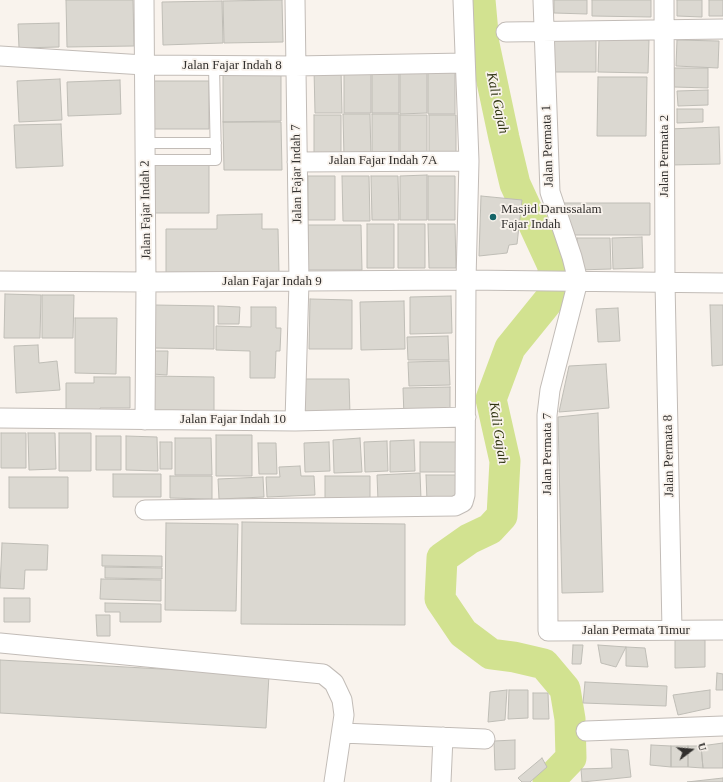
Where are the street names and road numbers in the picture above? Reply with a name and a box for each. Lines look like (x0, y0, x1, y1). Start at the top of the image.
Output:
street label: Jalan Fajar Indah 8 (182, 58, 282, 74)
street label: Jalan Permata 1 (539, 105, 557, 187)
street label: Jalan Permata 2 (657, 115, 673, 197)
street label: Jalan Fajar Indah 7 (288, 124, 306, 224)
street label: Jalan Fajar Indah 7A (329, 153, 437, 169)
street label: Jalan Fajar Indah 2 (137, 160, 155, 260)
street label: Jalan Fajar Indah 9 (222, 274, 322, 290)
street label: Jalan Fajar Indah 10 (180, 412, 286, 428)
street label: Jalan Permata 7 (540, 413, 556, 495)
street label: Jalan Permata 8 (660, 415, 678, 497)
street label: Jalan Permata Timur (582, 623, 690, 639)

